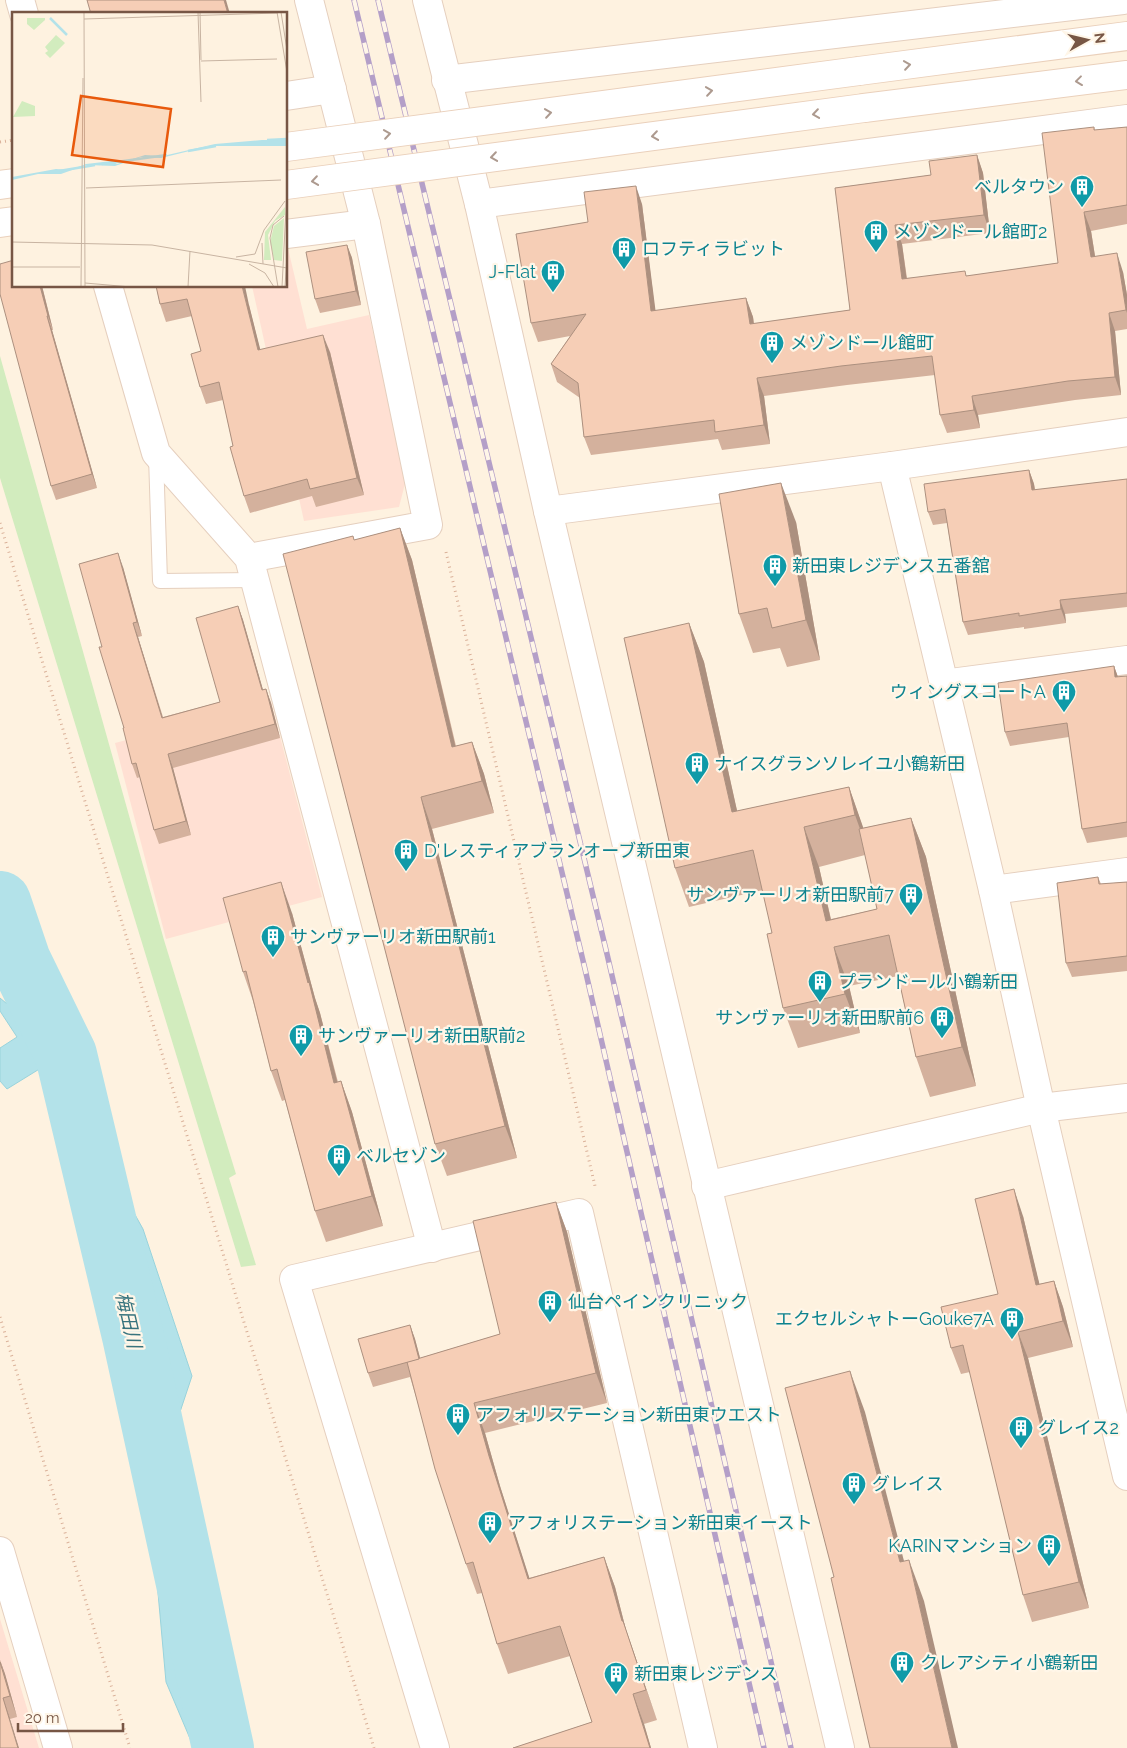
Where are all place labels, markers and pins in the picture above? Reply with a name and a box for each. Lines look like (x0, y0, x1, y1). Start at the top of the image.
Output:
building icon: ベルタウン (1069, 174, 1095, 208)
place label: ベルタウン (974, 176, 1064, 197)
building icon: メゾンドール館町2 (863, 219, 889, 253)
place label: メゾンドール館町2 (894, 221, 1047, 242)
building icon: ロフティラビット (611, 236, 637, 270)
place label: ロフティラビット (642, 238, 785, 259)
building icon: J-Flat (540, 259, 566, 293)
place label: J-Flat (488, 261, 536, 282)
building icon: メゾンドール館町 (759, 330, 785, 364)
place label: メゾンドール館町 (790, 332, 934, 353)
building icon: 新田東レジデンス五番舘 (762, 553, 788, 587)
place label: 新田東レジデンス五番舘 (792, 555, 990, 576)
building icon: ウィングスコートA (1051, 679, 1077, 713)
place label: ウィングスコートA (890, 681, 1046, 702)
building icon: ナイスグランソレイユ小鶴新田 (684, 751, 710, 785)
place label: ナイスグランソレイユ小鶴新田 (714, 753, 965, 774)
building icon: D'レスティアブランオーブ新田東 (393, 838, 419, 872)
place label: D'レスティアブランオーブ新田東 (424, 840, 690, 861)
building icon: サンヴァーリオ新田駅前7 (898, 882, 924, 916)
place label: サンヴァーリオ新田駅前7 (686, 884, 894, 905)
building icon: サンヴァーリオ新田駅前1 (260, 924, 286, 958)
place label: サンヴァーリオ新田駅前1 (290, 926, 496, 947)
building icon: プランドール小鶴新田 (807, 969, 833, 1003)
place label: プランドール小鶴新田 (838, 971, 1018, 992)
building icon: サンヴァーリオ新田駅前6 (929, 1005, 955, 1039)
place label: サンヴァーリオ新田駅前6 (715, 1007, 924, 1028)
building icon: サンヴァーリオ新田駅前2 (288, 1023, 314, 1057)
place label: サンヴァーリオ新田駅前2 (318, 1025, 525, 1046)
building icon: ベルセゾン (326, 1143, 352, 1177)
place label: ベルセゾン (356, 1145, 446, 1166)
building icon: 仙台ペインクリニック (537, 1289, 563, 1323)
place label: 仙台ペインクリニック (568, 1291, 748, 1312)
building icon: エクセルシャトーGouke7A (999, 1306, 1025, 1340)
place label: エクセルシャトーGouke7A (775, 1308, 994, 1329)
building icon: アフォリステーション新田東ウエスト (445, 1402, 471, 1436)
place label: アフォリステーション新田東ウエスト (476, 1404, 782, 1425)
building icon: グレイス2 (1008, 1415, 1034, 1449)
place label: グレイス2 (1038, 1417, 1119, 1438)
building icon: グレイス (841, 1471, 867, 1505)
place label: グレイス (872, 1473, 943, 1494)
building icon: アフォリステーション新田東イースト (477, 1510, 503, 1544)
place label: アフォリステーション新田東イースト (508, 1512, 813, 1533)
building icon: KARINマンション (1036, 1533, 1062, 1567)
place label: KARINマンション (888, 1535, 1032, 1556)
building icon: クレアシティ小鶴新田 (889, 1650, 915, 1684)
place label: クレアシティ小鶴新田 (920, 1652, 1098, 1673)
building icon: 新田東レジデンス (603, 1661, 629, 1695)
place label: 新田東レジデンス (634, 1663, 778, 1684)

